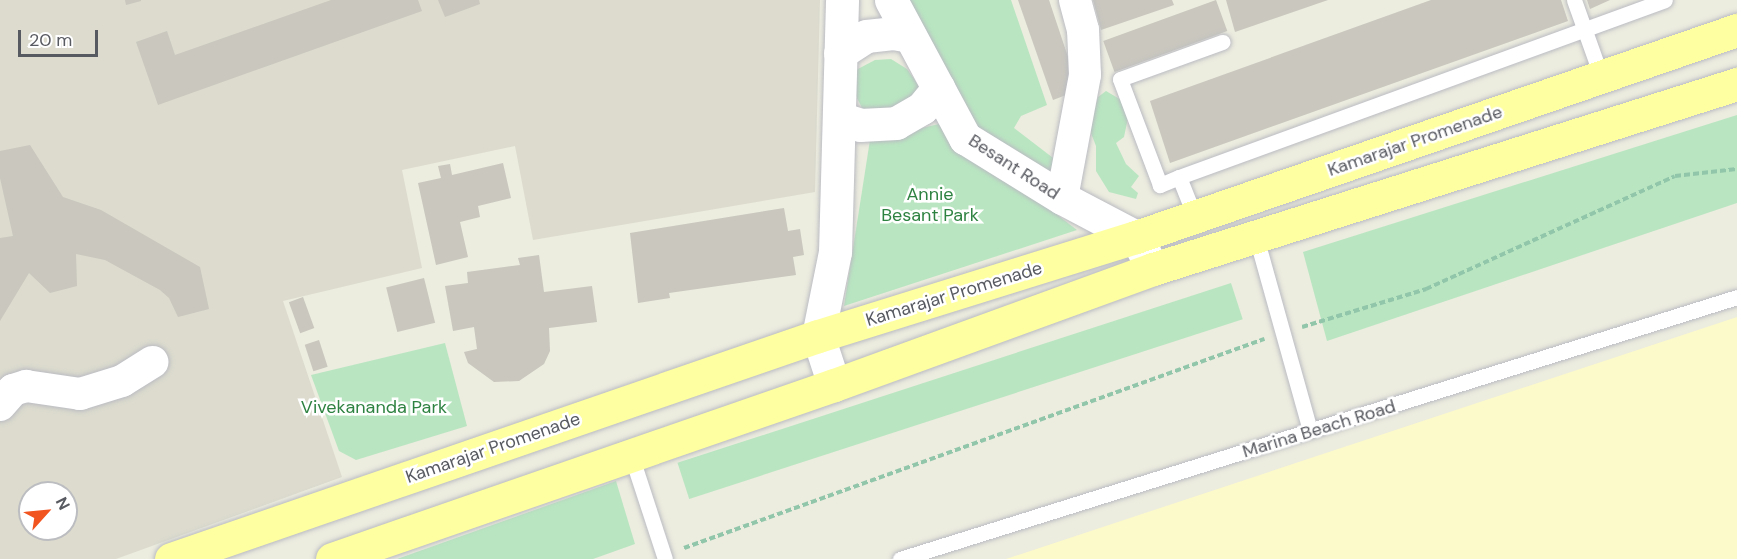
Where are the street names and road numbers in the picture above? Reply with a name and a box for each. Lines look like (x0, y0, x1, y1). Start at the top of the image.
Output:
street label: Kamarajar Promenade (1325, 101, 1505, 181)
street label: Besant Road (965, 130, 1063, 204)
street label: Kamarajar Promenade (863, 257, 1045, 331)
street label: Marina Beach Road (1240, 395, 1398, 463)
street label: Kamarajar Promenade (403, 408, 583, 488)

